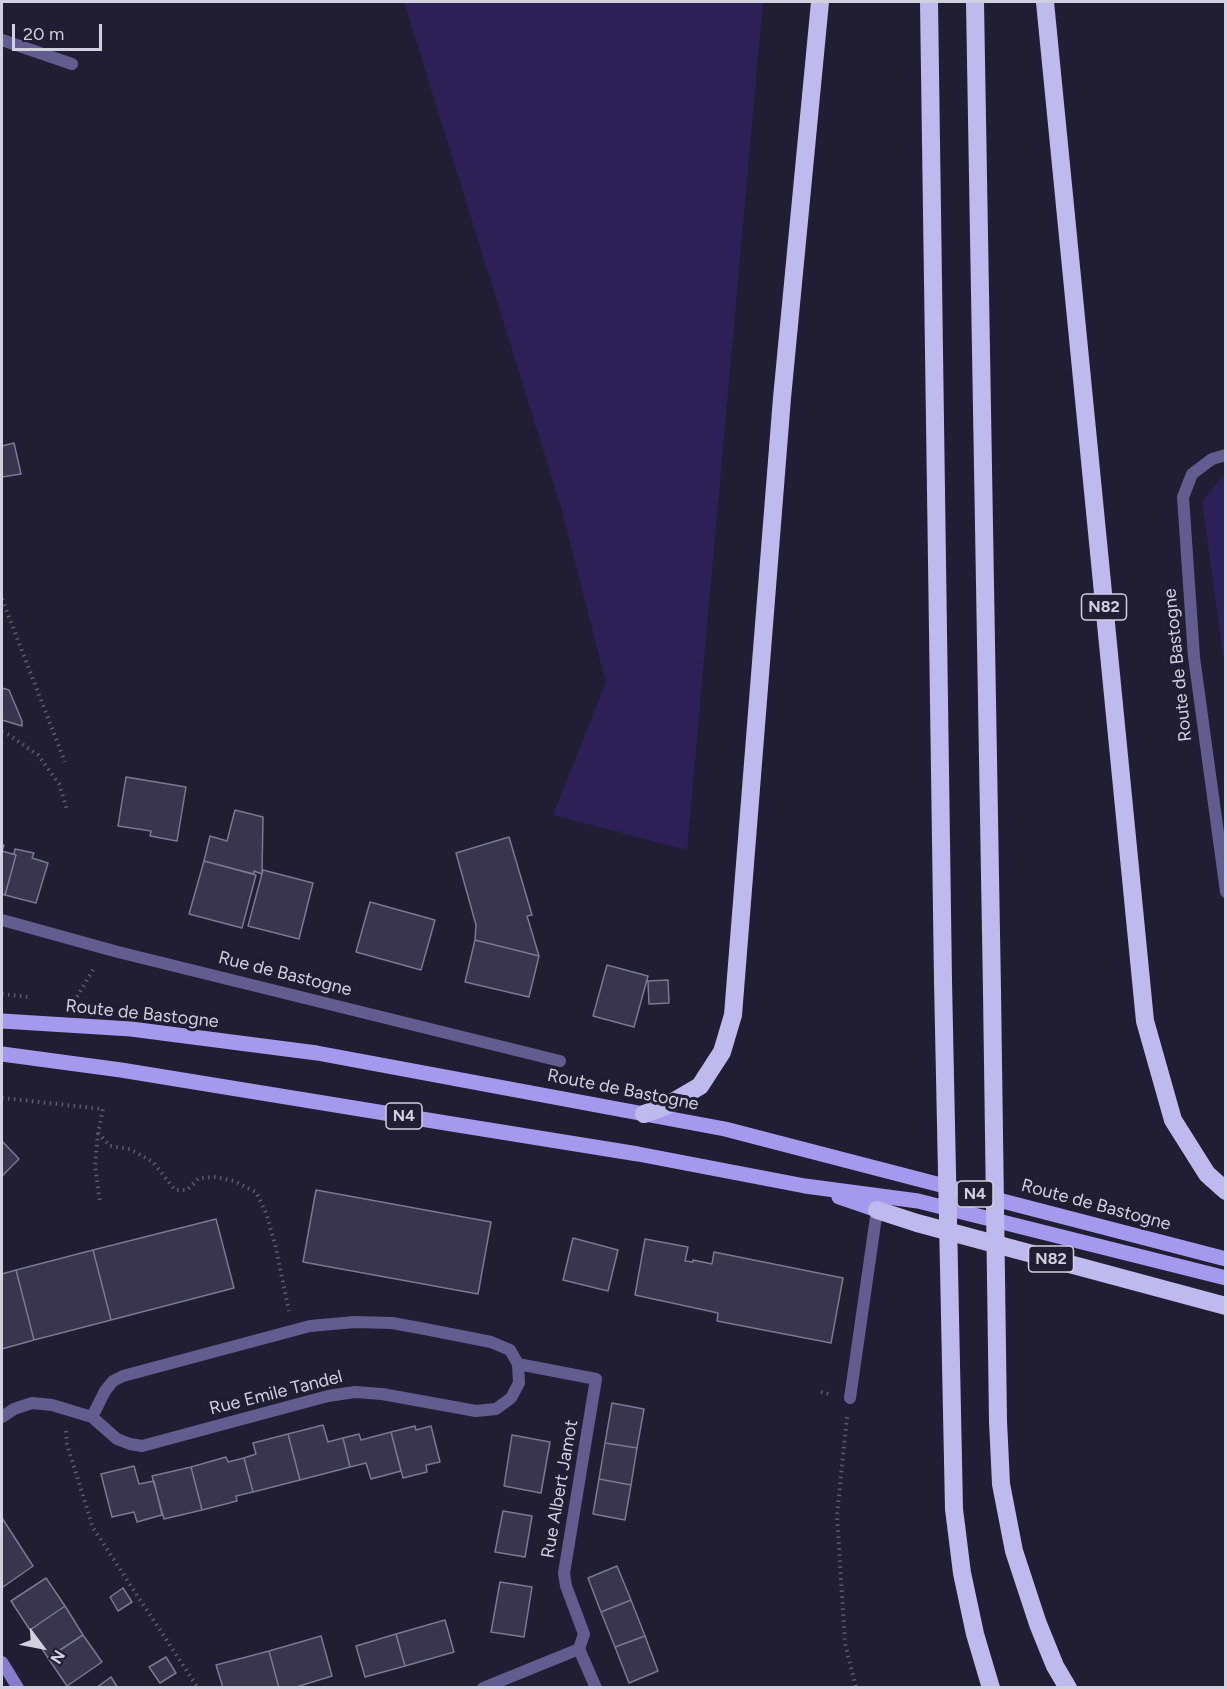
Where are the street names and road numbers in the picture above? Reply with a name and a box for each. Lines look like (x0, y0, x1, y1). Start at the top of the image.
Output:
street label: Route de Bastogne (1159, 587, 1197, 743)
road number: N82 (1082, 594, 1126, 620)
street label: Rue de Bastogne (216, 947, 354, 1001)
street label: Route de Bastogne (64, 995, 220, 1033)
street label: Route de Bastogne (545, 1065, 701, 1115)
road number: N4 (386, 1103, 422, 1129)
street label: Route de Bastogne (1019, 1175, 1173, 1235)
road number: N4 (957, 1181, 993, 1207)
road number: N82 (1028, 1246, 1074, 1272)
street label: Rue Emile Tandel (207, 1366, 345, 1420)
street label: Rue Albert Jamot (537, 1418, 583, 1560)

